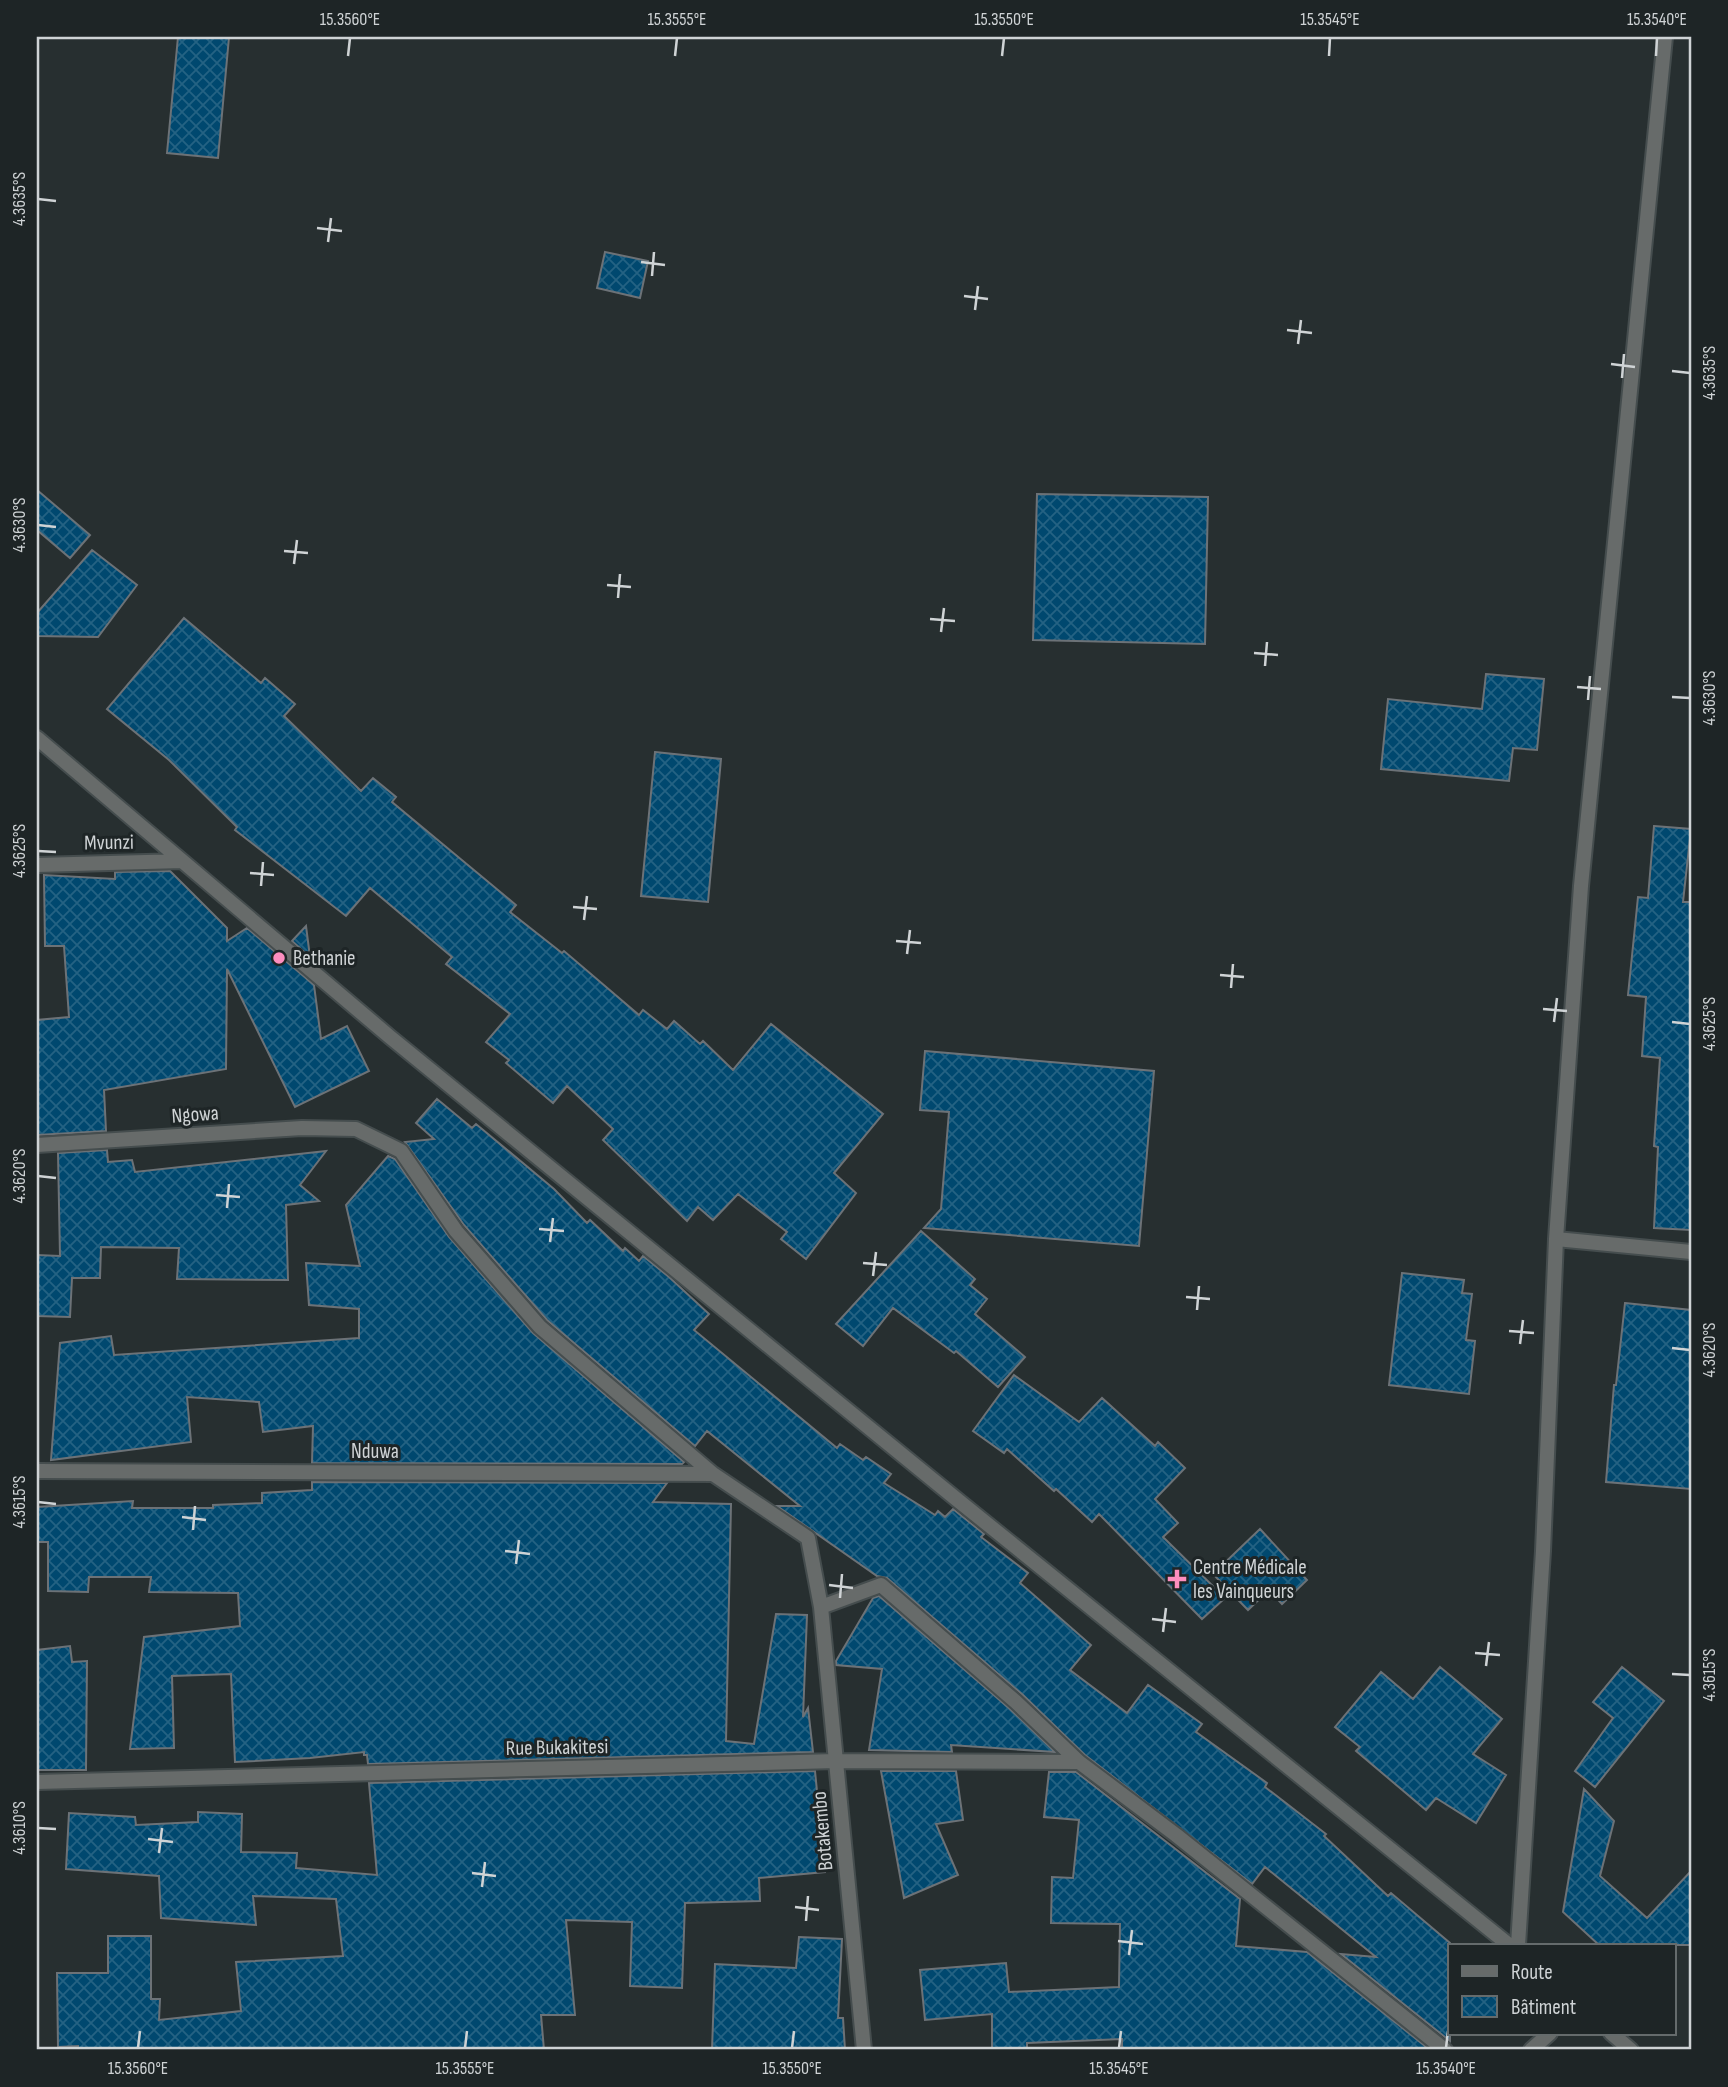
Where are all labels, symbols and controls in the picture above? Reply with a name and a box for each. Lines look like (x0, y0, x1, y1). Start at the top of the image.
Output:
text: 15.3560°E (320, 9, 380, 30)
text: 15.3555°E (648, 9, 706, 30)
text: 15.3550°E (974, 9, 1034, 30)
text: 15.3545°E (1300, 9, 1360, 30)
text: 15.3540°E (1627, 9, 1687, 30)
text: 4.3635°S (9, 172, 30, 226)
text: 4.3635°S (1699, 346, 1720, 400)
text: 4.3630°S (9, 497, 30, 552)
text: 4.3630°S (1699, 670, 1720, 725)
text: 4.3625°S (9, 824, 30, 878)
street label: Mvunzi (84, 830, 134, 855)
place label: Bethanie (293, 946, 356, 971)
marker: Bethanie (271, 950, 287, 966)
text: 4.3625°S (1699, 997, 1720, 1051)
street label: Ngowa (171, 1100, 219, 1129)
text: 4.3620°S (9, 1148, 30, 1204)
text: 4.3620°S (1699, 1322, 1720, 1378)
street label: Nduwa (351, 1439, 399, 1464)
text: 4.3615°S (9, 1475, 30, 1528)
place label: Centre Médicale les Vainqueurs (1193, 1555, 1307, 1604)
marker: Centre Médicale les Vainqueurs (1167, 1569, 1187, 1589)
text: 4.3615°S (1699, 1648, 1720, 1701)
street label: Rue Bukakitesi (506, 1734, 608, 1761)
street label: Botakembo (807, 1790, 838, 1872)
text: 4.3610°S (9, 1801, 30, 1855)
legend (1448, 1944, 1676, 2035)
text: Route (1511, 1960, 1553, 1985)
text: Bâtiment (1511, 1995, 1576, 2020)
text: 15.3560°E (108, 2058, 168, 2079)
text: 15.3555°E (436, 2058, 494, 2079)
text: 15.3550°E (762, 2058, 822, 2079)
text: 15.3545°E (1089, 2058, 1149, 2079)
text: 15.3540°E (1416, 2058, 1476, 2079)

